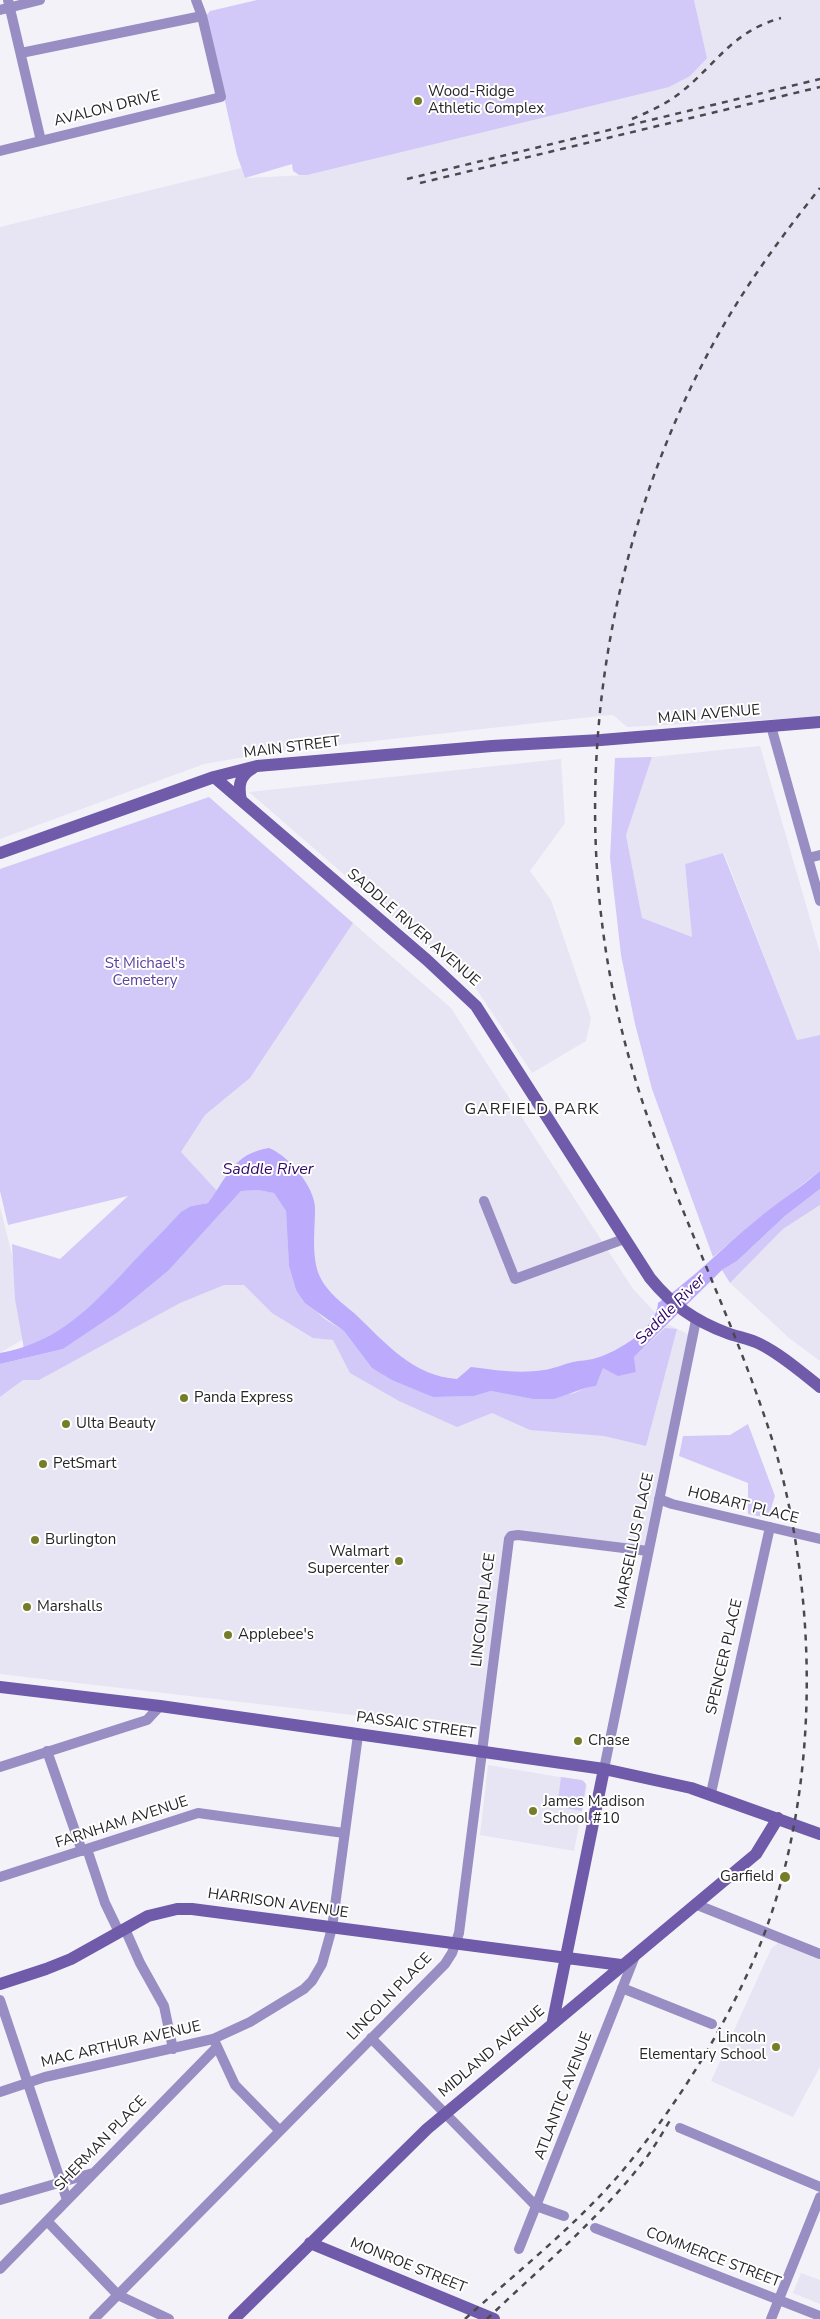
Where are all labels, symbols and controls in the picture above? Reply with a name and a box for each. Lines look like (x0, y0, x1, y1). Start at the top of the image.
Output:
place label: Wood-Ridge Athletic Complex (428, 83, 544, 118)
street label: AVALON DRIVE (52, 87, 162, 131)
marker: Wood-Ridge Athletic Complex (412, 95, 424, 107)
street label: MAIN AVENUE (657, 702, 761, 728)
street label: MAIN STREET (243, 733, 341, 763)
street label: SADDLE RIVER AVENUE (343, 865, 483, 991)
park label: St Michael's Cemetery (105, 955, 185, 990)
district label: GARFIELD PARK (463, 1100, 601, 1120)
water label: Saddle River (222, 1160, 314, 1180)
water label: Saddle River (632, 1271, 710, 1349)
place label: Panda Express (194, 1389, 293, 1407)
marker: Panda Express (178, 1392, 190, 1404)
place label: Ulta Beauty (76, 1415, 156, 1433)
marker: Ulta Beauty (60, 1418, 72, 1430)
place label: PetSmart (53, 1455, 116, 1473)
marker: PetSmart (37, 1458, 49, 1470)
street label: MARSELLUS PLACE (612, 1471, 658, 1611)
street label: HOBART PLACE (686, 1484, 800, 1528)
place label: Burlington (45, 1531, 116, 1549)
marker: Burlington (29, 1534, 41, 1546)
place label: Walmart Supercenter (308, 1543, 389, 1578)
street label: LINCOLN PLACE (468, 1552, 500, 1668)
marker: Walmart Supercenter (393, 1555, 405, 1567)
street label: SPENCER PLACE (703, 1597, 747, 1717)
place label: Marshalls (37, 1598, 103, 1616)
marker: Marshalls (21, 1601, 33, 1613)
place label: Applebee's (238, 1626, 314, 1644)
marker: Applebee's (222, 1629, 234, 1641)
street label: PASSAIC STREET (355, 1709, 477, 1743)
place label: Chase (588, 1732, 630, 1750)
marker: Chase (572, 1735, 584, 1747)
street label: FARNHAM AVENUE (53, 1793, 191, 1853)
place label: James Madison School #10 (543, 1793, 645, 1828)
marker: James Madison School #10 (527, 1805, 539, 1817)
place label: Garfield (720, 1868, 774, 1886)
marker: Garfield (778, 1870, 792, 1884)
street label: HARRISON AVENUE (206, 1885, 350, 1923)
street label: LINCOLN PLACE (344, 1950, 436, 2044)
street label: MIDLAND AVENUE (435, 2002, 549, 2102)
street label: MAC ARTHUR AVENUE (39, 2018, 203, 2072)
place label: Lincoln Elementary School (639, 2029, 766, 2064)
street label: ATLANTIC AVENUE (531, 2030, 597, 2162)
marker: Lincoln Elementary School (770, 2041, 782, 2053)
street label: SHERMAN PLACE (51, 2093, 151, 2195)
street label: COMMERCE STREET (643, 2224, 783, 2292)
street label: MONROE STREET (347, 2234, 469, 2298)

